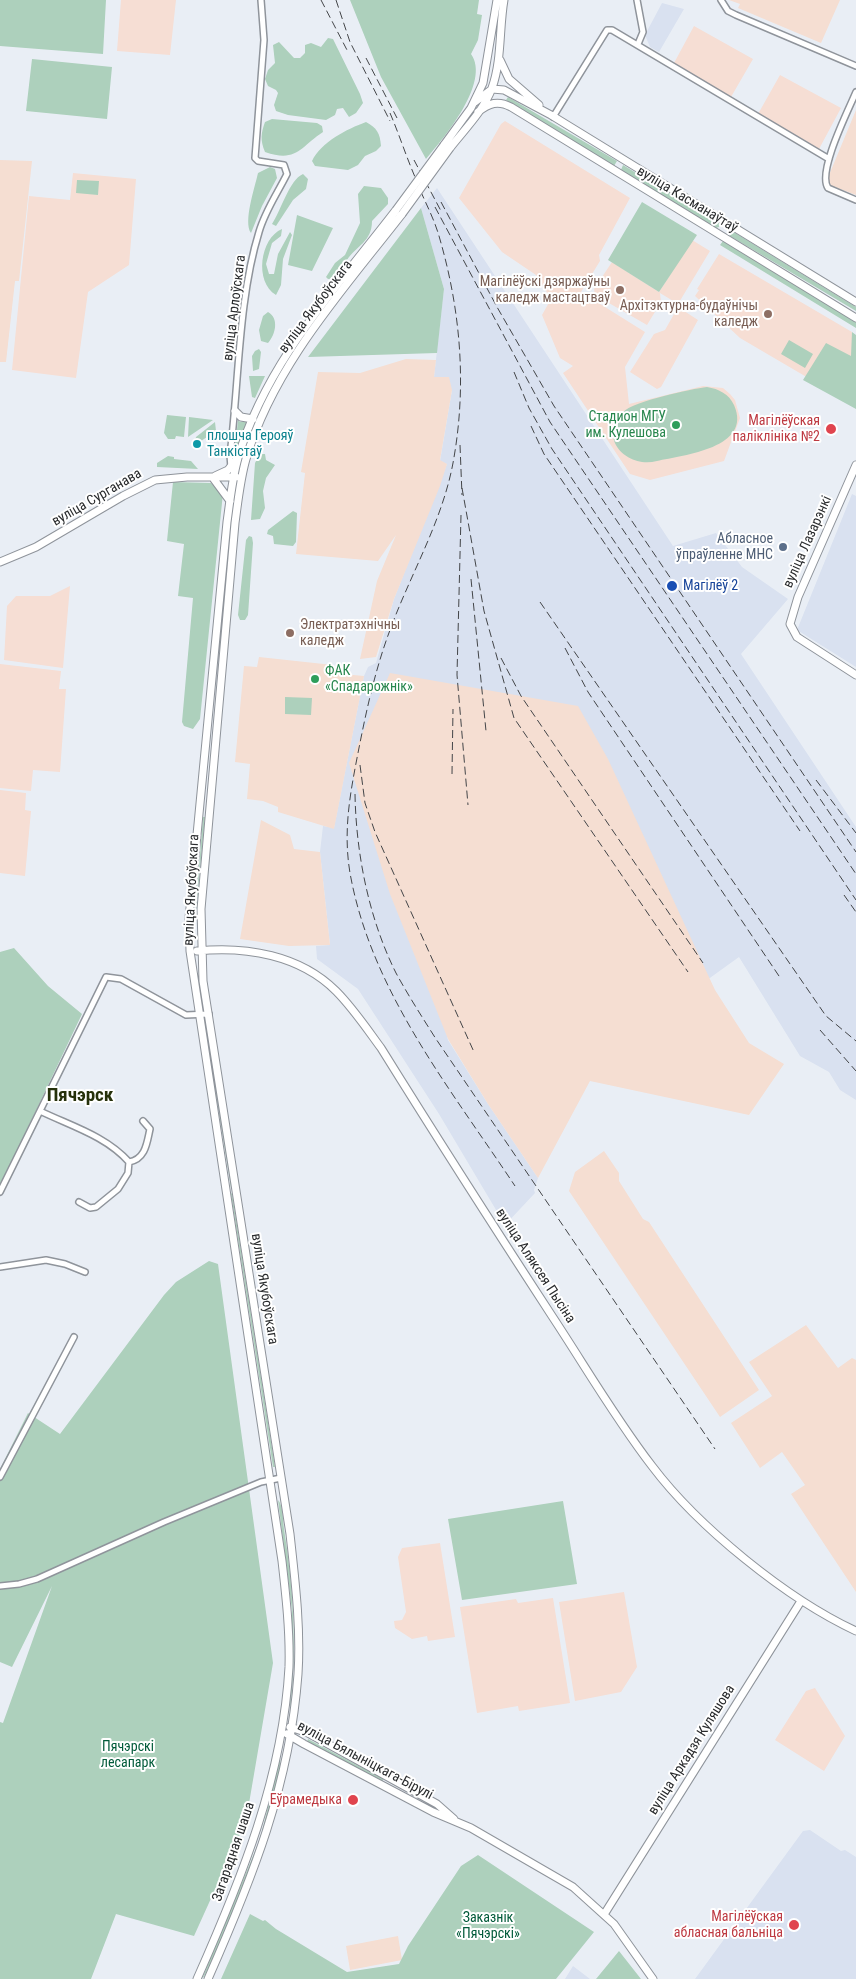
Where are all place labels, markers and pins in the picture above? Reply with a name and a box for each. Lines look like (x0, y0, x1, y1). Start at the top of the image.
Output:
place label: Магілёўскі дзяржаўны каледж мастацтваў (480, 274, 610, 306)
marker: Магілёўскі дзяржаўны каледж мастацтваў (614, 284, 626, 296)
place label: Архітэктурна-будаўнічы каледж (620, 298, 758, 331)
marker: Архітэктурна-будаўнічы каледж (762, 308, 774, 320)
place label: Стадион МГУ им. Кулешова (585, 409, 666, 442)
place label: Магілёўская паліклініка №2 (732, 413, 820, 446)
marker: Стадион МГУ им. Кулешова (670, 419, 682, 431)
marker: Магілёўская паліклініка №2 (824, 422, 838, 436)
place label: плошча Герояў Танкістаў (207, 428, 293, 461)
marker: плошча Герояў Танкістаў (191, 438, 203, 450)
place label: Абласное ўпраўленне МНС (676, 531, 773, 564)
marker: Абласное ўпраўленне МНС (777, 541, 789, 553)
place label: Магілёў 2 (683, 578, 738, 594)
marker: Магілёў 2 (665, 579, 679, 593)
place label: Электратэхнічны каледж (300, 617, 400, 650)
marker: Электратэхнічны каледж (284, 627, 296, 639)
place label: ФАК «Спадарожнік» (325, 663, 413, 696)
marker: ФАК «Спадарожнік» (309, 673, 321, 685)
place label: Еўрамедыка (270, 1792, 342, 1808)
marker: Еўрамедыка (346, 1793, 360, 1807)
place label: Магілёўская абласная бальніца (674, 1909, 783, 1941)
marker: Магілёўская абласная бальніца (787, 1918, 801, 1932)

